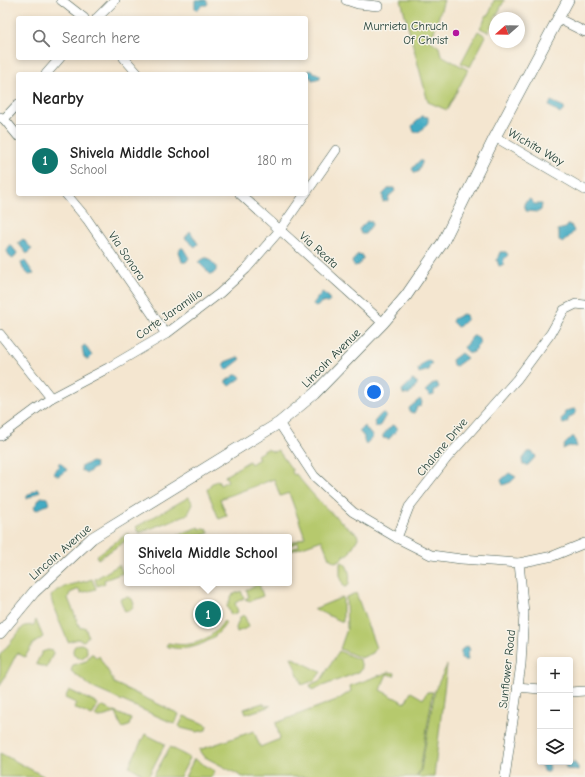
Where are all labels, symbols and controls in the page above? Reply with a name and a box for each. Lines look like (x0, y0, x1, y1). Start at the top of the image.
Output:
north arrow (489, 12, 525, 48)
search box (16, 16, 308, 60)
place label: Murrieta Chruch Of Christ (363, 19, 449, 47)
icon: search (30, 27, 52, 49)
marker: Murrieta Chruch Of Christ (451, 28, 461, 38)
text: Search here (62, 29, 140, 47)
text: Nearby (32, 89, 83, 108)
street label: Wichita Way (505, 125, 567, 169)
text: Shivela Middle School (70, 144, 210, 162)
text: 1 (42, 153, 48, 168)
text: 180 m (257, 153, 292, 168)
text: School (70, 162, 107, 177)
street label: Via Sonora (106, 229, 148, 283)
street label: Via Reata (297, 229, 341, 271)
street label: Corte Jaramillo (133, 286, 205, 342)
street label: Lincoln Avenue (299, 326, 363, 390)
your location (364, 382, 384, 402)
street label: Chalone Drive (414, 415, 470, 479)
street label: Lincoln Avenue (26, 521, 94, 583)
popup (124, 534, 292, 586)
text: Shivela Middle School (138, 544, 278, 562)
text: School (138, 562, 175, 577)
pin: 1 (195, 599, 221, 629)
street label: Sunflower Road (496, 629, 518, 709)
map controls (537, 657, 573, 765)
button: + (537, 657, 573, 693)
button: − (537, 693, 573, 729)
button: layers (537, 729, 573, 765)

